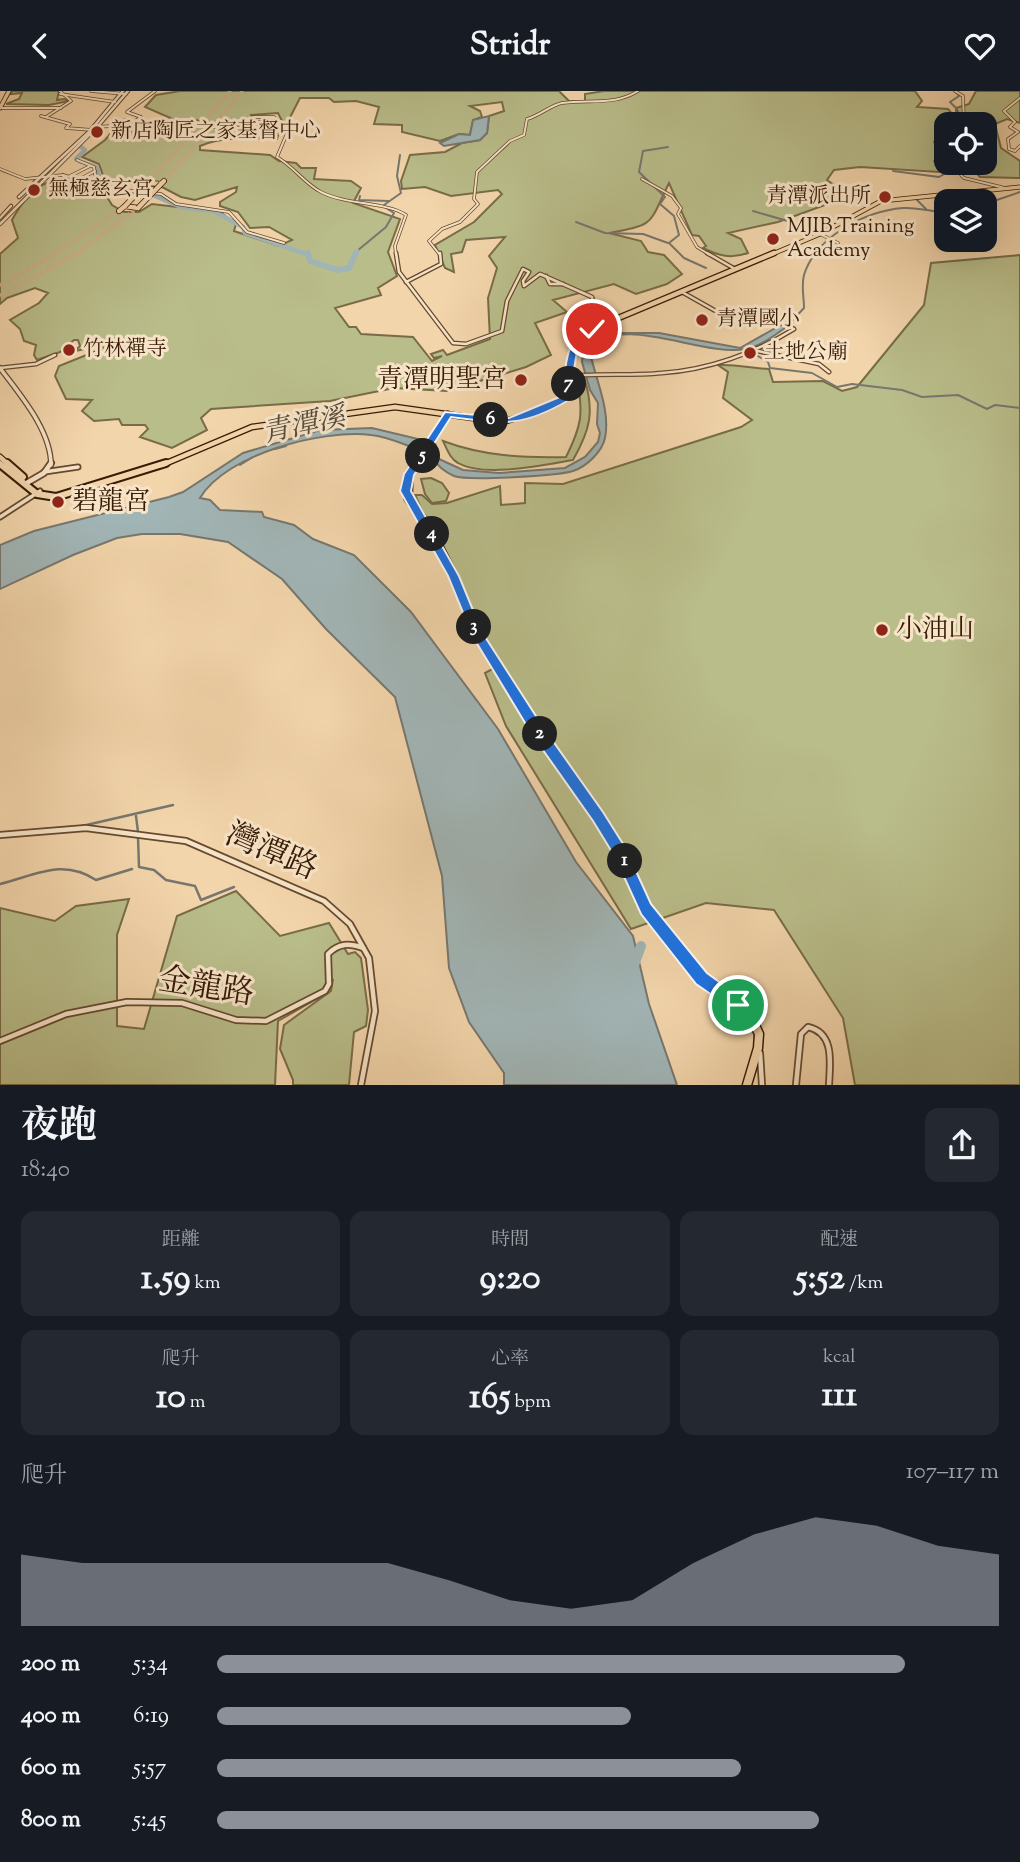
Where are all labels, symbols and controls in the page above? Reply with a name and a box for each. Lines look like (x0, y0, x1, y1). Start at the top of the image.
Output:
text: Stridr (470, 23, 550, 69)
icon: back (21, 27, 59, 65)
icon: heart (961, 27, 999, 65)
map controls (934, 112, 997, 252)
button: locate (934, 112, 997, 175)
place label: 新店陶匠之家基督中心 (111, 117, 321, 147)
marker: 新店陶匠之家基督中心 (89, 124, 105, 140)
place label: 無極慈玄宮 (48, 175, 153, 205)
marker: 無極慈玄宮 (26, 182, 42, 198)
place label: 青潭派出所 (766, 182, 871, 212)
marker: 青潭派出所 (877, 189, 893, 205)
button: layers (934, 189, 997, 252)
place label: MJIB Training Academy (787, 212, 914, 266)
marker: MJIB Training Academy (765, 231, 781, 247)
pin (562, 299, 622, 359)
place label: 青潭國小 (716, 305, 800, 335)
icon: check (573, 310, 611, 348)
marker: 青潭國小 (694, 312, 710, 328)
place label: 竹林禪寺 (83, 335, 167, 365)
place label: 土地公廟 (764, 338, 848, 368)
marker: 竹林禪寺 (61, 342, 77, 358)
marker: 土地公廟 (742, 345, 758, 361)
place label: 青潭明聖宮 (377, 362, 507, 399)
pin: 7 (552, 367, 586, 401)
text: 7 (564, 370, 573, 397)
marker: 青潭明聖宮 (513, 372, 529, 388)
water label: 青潭溪 (259, 397, 352, 454)
pin: 6 (474, 403, 508, 437)
text: 6 (486, 406, 495, 433)
pin: 5 (406, 439, 440, 473)
text: 5 (419, 442, 426, 469)
place label: 碧龍宮 (72, 484, 150, 521)
marker: 碧龍宮 (50, 494, 66, 510)
pin: 4 (414, 517, 450, 551)
text: 4 (427, 520, 436, 547)
pin: 3 (456, 609, 491, 645)
place label: 小油山 (896, 612, 974, 649)
text: 3 (470, 613, 477, 640)
marker: 小油山 (874, 622, 890, 638)
pin: 2 (522, 717, 558, 751)
text: 2 (535, 720, 544, 747)
street label: 灣潭路 (218, 813, 324, 893)
pin: 1 (608, 843, 642, 879)
text: 1 (621, 847, 628, 874)
street label: 金龍路 (155, 958, 257, 1018)
pin (708, 975, 768, 1035)
icon: arrive (719, 986, 757, 1024)
text: 夜跑 (21, 1101, 97, 1155)
button: share (925, 1108, 999, 1182)
text: 18:40 (21, 1154, 70, 1187)
text: 距離 (162, 1227, 200, 1254)
text: 時間 (491, 1227, 529, 1254)
text: 配速 (820, 1227, 858, 1254)
text: 1.59 (141, 1254, 190, 1305)
text: 9:20 (479, 1254, 541, 1305)
text: 5:52 (795, 1254, 845, 1305)
text: km (190, 1270, 221, 1297)
text: /km (845, 1270, 883, 1297)
text: kcal (823, 1344, 856, 1371)
text: 爬升 (162, 1346, 200, 1373)
text: 心率 (491, 1346, 529, 1373)
text: 111 (821, 1371, 857, 1422)
text: 10 (156, 1373, 186, 1424)
text: 165 (469, 1373, 510, 1424)
text: m (186, 1389, 206, 1416)
text: bpm (510, 1389, 551, 1416)
text: 107–117 m (906, 1456, 999, 1489)
text: 爬升 (21, 1460, 67, 1493)
text: 200 m (21, 1648, 80, 1681)
text: 5:34 (133, 1648, 168, 1681)
text: 400 m (21, 1700, 81, 1733)
text: 6:19 (133, 1700, 169, 1733)
text: 600 m (21, 1752, 81, 1785)
text: 5:57 (133, 1752, 166, 1785)
text: 800 m (21, 1804, 81, 1837)
text: 5:45 (133, 1804, 166, 1837)

